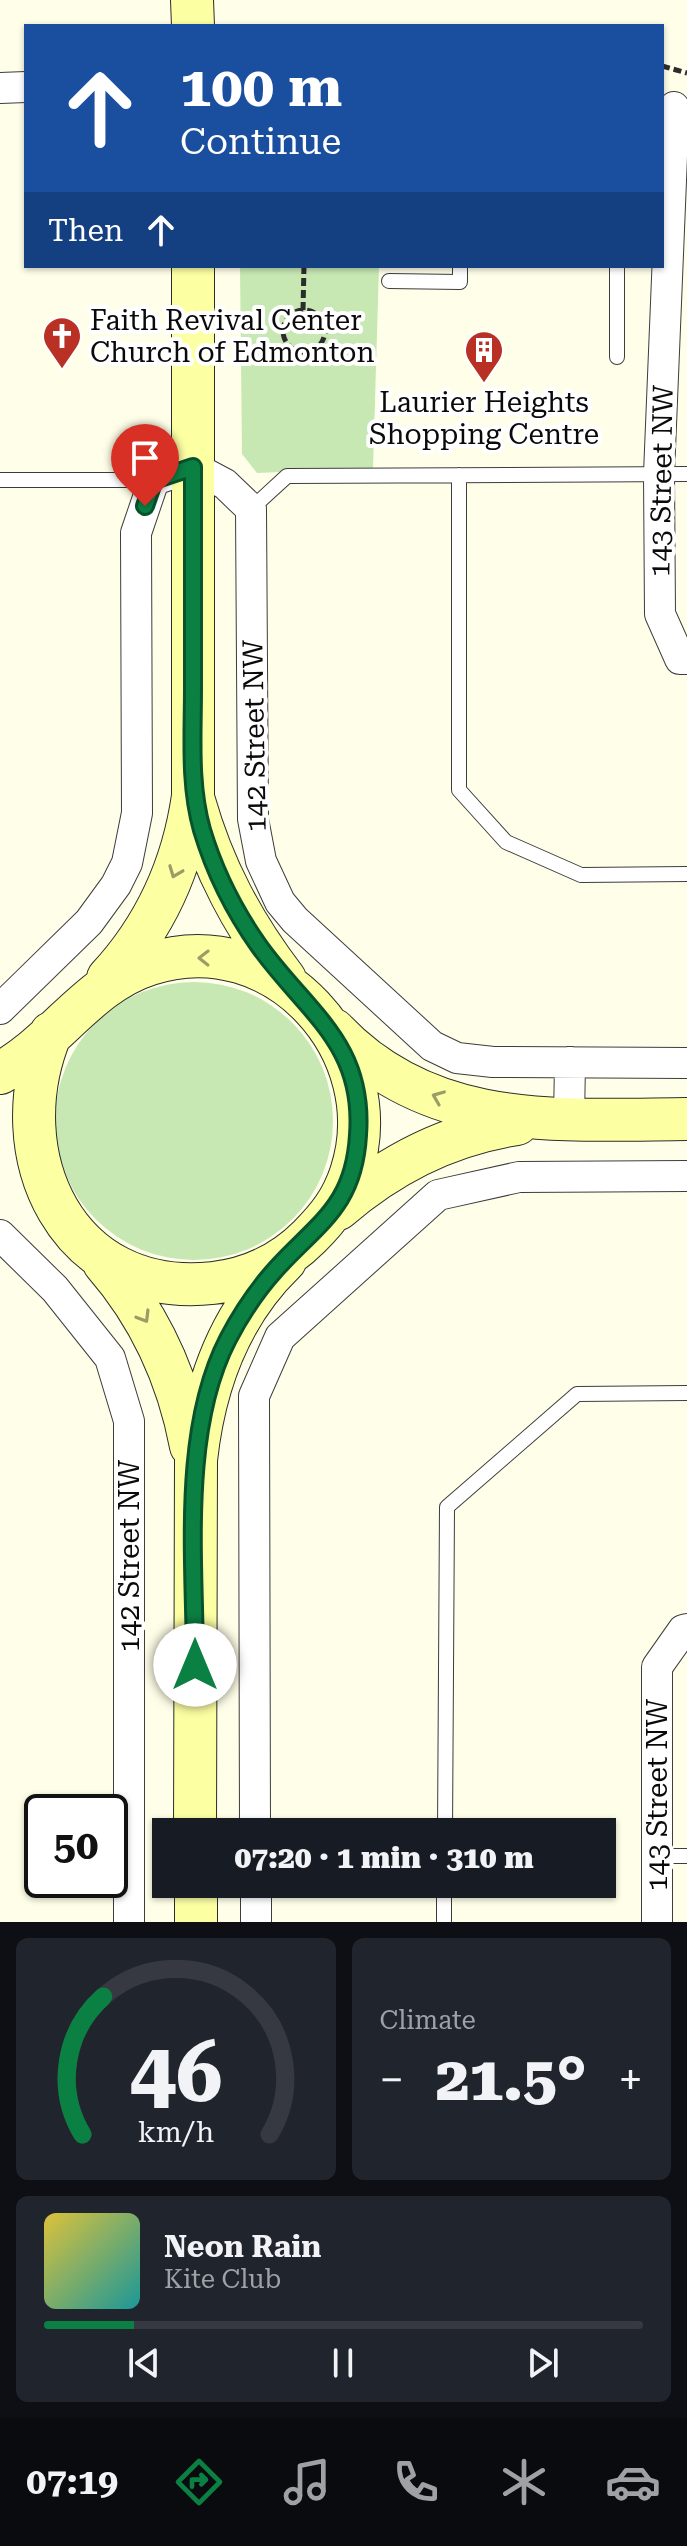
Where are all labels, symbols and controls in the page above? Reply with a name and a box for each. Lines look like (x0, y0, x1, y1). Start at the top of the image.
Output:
text: 100 m (180, 54, 342, 120)
icon: ahead (48, 56, 152, 160)
text: Continue (180, 121, 341, 163)
icon: ahead (139, 208, 183, 252)
text: Then (48, 213, 123, 248)
place label: Faith Revival Center Church of Edmonton (90, 304, 374, 369)
church icon: Faith Revival Center Church of Edmonton (41, 315, 83, 370)
building icon: Laurier Heights Shopping Centre (463, 329, 505, 384)
street label: 143 Street NW (643, 384, 680, 577)
place label: Laurier Heights Shopping Centre (369, 386, 599, 451)
pin (111, 424, 179, 506)
icon: arrive (123, 436, 167, 480)
street label: 142 Street NW (236, 639, 273, 832)
one-way arrow (168, 864, 185, 878)
one-way arrow (197, 949, 210, 966)
one-way arrow (432, 1090, 446, 1107)
one-way arrow (134, 1308, 150, 1323)
street label: 142 Street NW (113, 1459, 146, 1652)
position arrow (153, 1623, 237, 1707)
street label: 143 Street NW (641, 1698, 674, 1891)
speed limit sign: 50 (24, 1794, 128, 1898)
text: 07:20 · 1 min · 310 m (234, 1840, 534, 1875)
text: Climate (380, 2005, 476, 2035)
text: 46 (129, 2024, 222, 2121)
text: 21.5° (436, 2044, 587, 2115)
text: − (380, 2054, 404, 2106)
text: + (618, 2054, 643, 2106)
text: km/h (137, 2115, 214, 2149)
text: Neon Rain (164, 2229, 321, 2264)
text: Kite Club (164, 2264, 281, 2294)
icon: previous (122, 2341, 166, 2385)
icon: pause (321, 2341, 365, 2385)
icon: next (521, 2341, 565, 2385)
icon: directions (171, 2454, 227, 2510)
icon: music (279, 2454, 335, 2510)
icon: phone (388, 2454, 444, 2510)
icon: climate (496, 2454, 552, 2510)
icon: car (605, 2454, 661, 2510)
text: 07:19 (26, 2461, 118, 2503)

